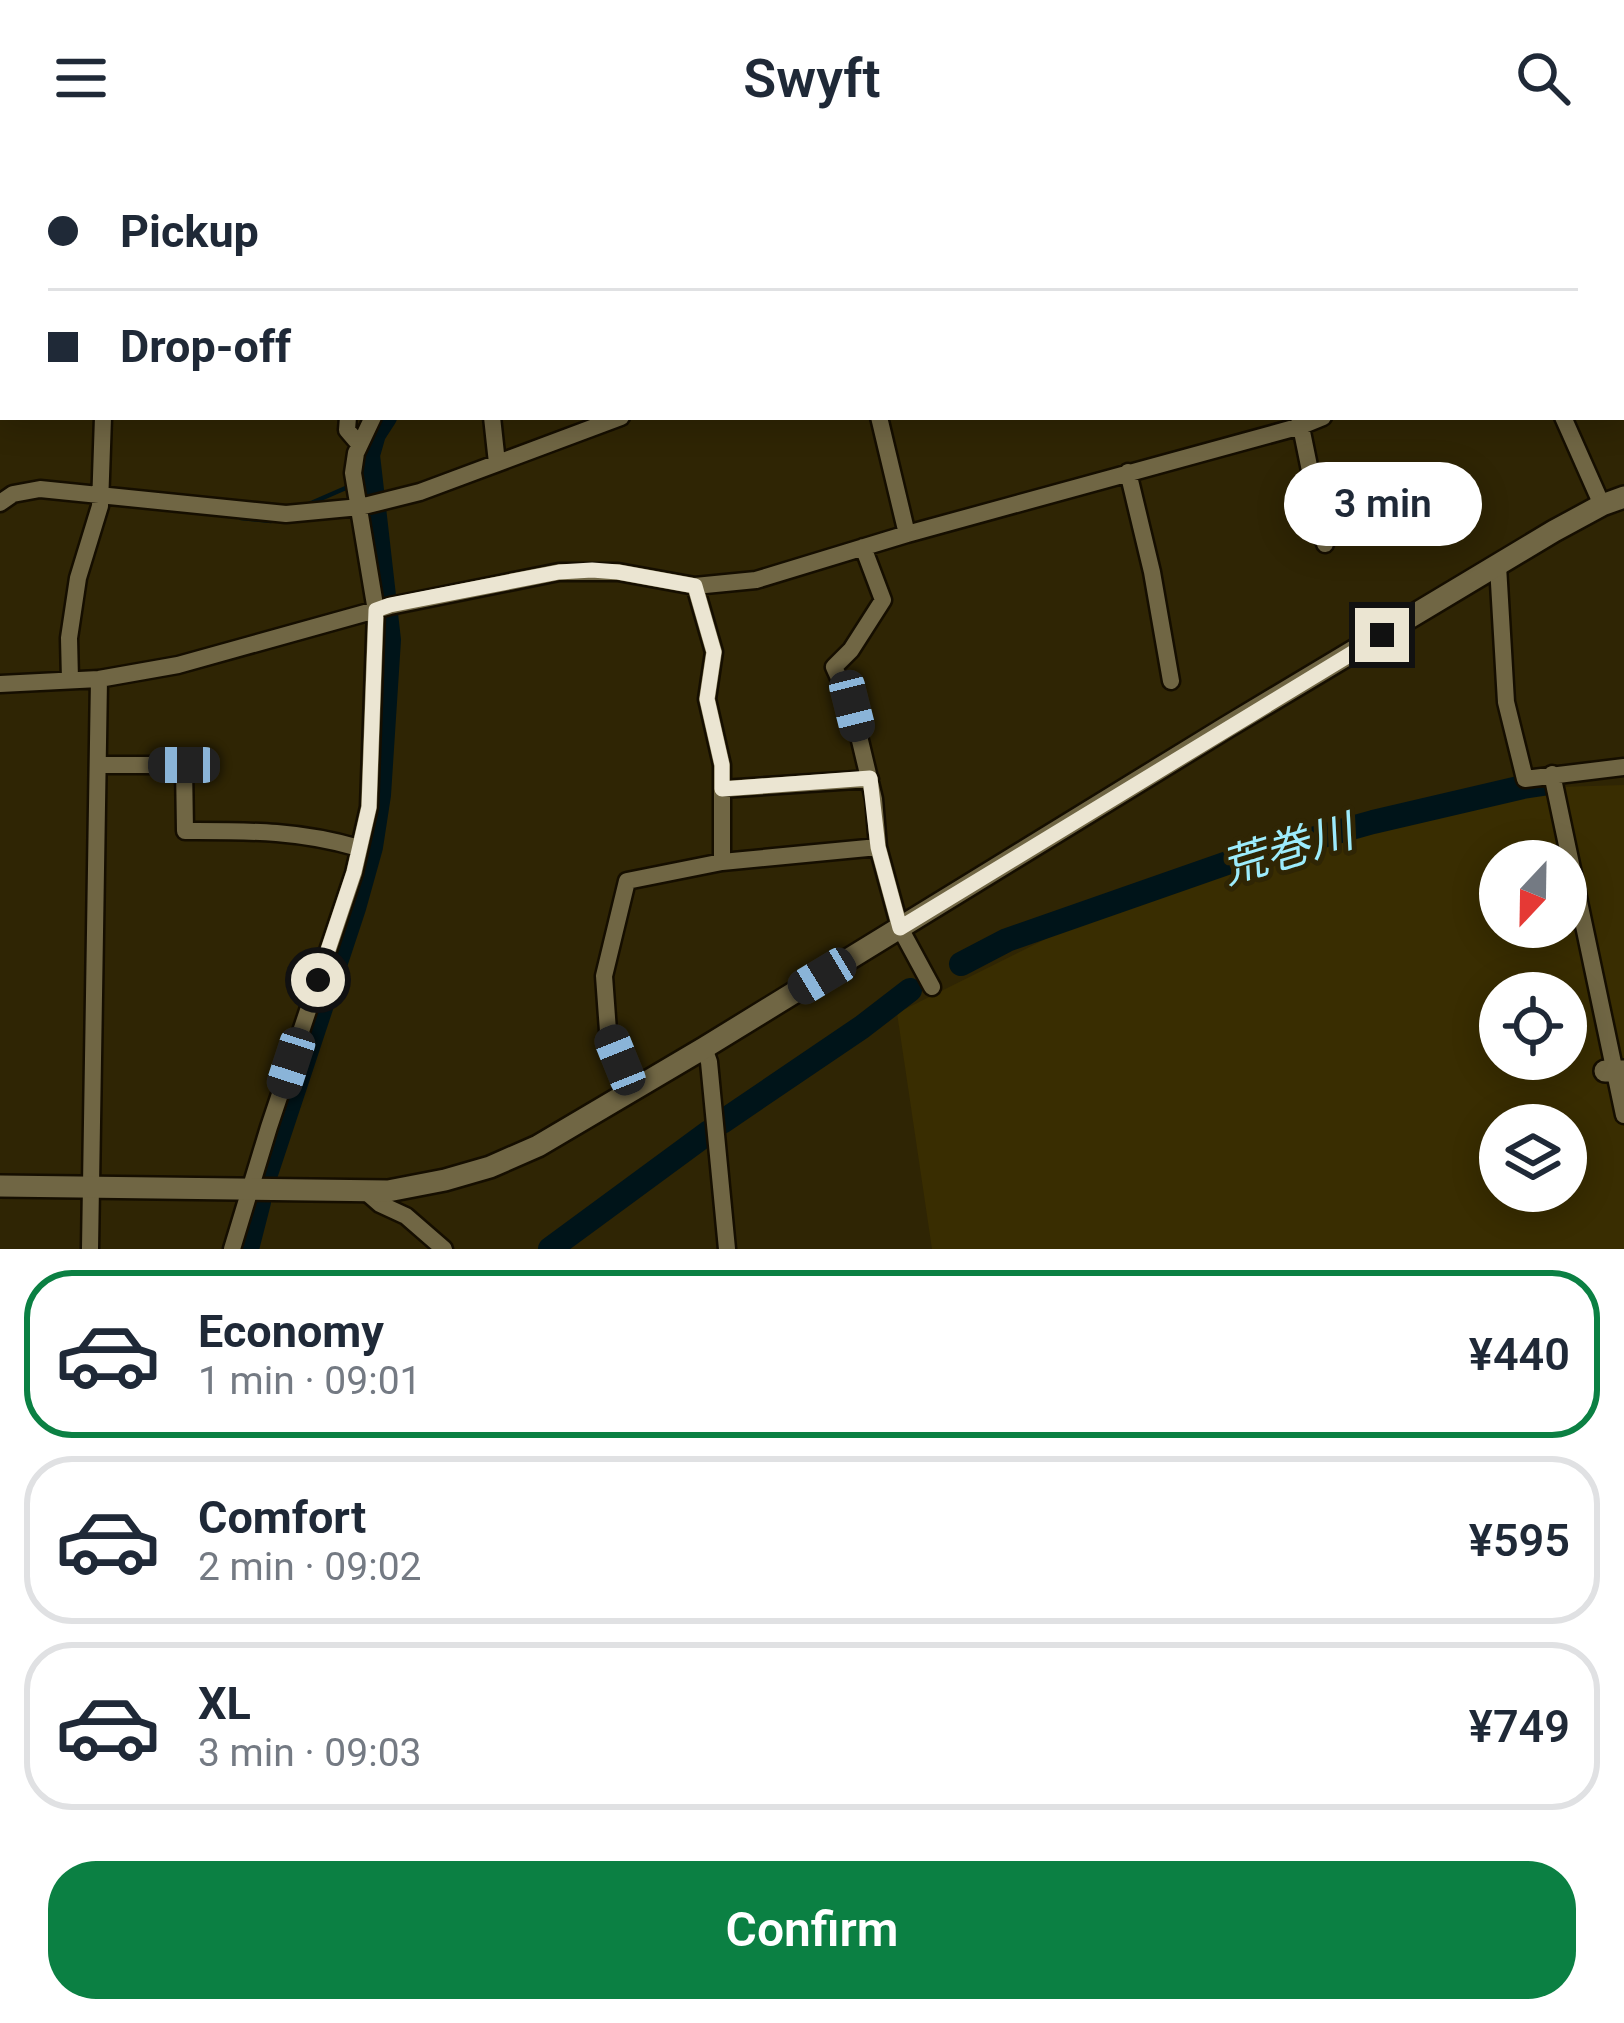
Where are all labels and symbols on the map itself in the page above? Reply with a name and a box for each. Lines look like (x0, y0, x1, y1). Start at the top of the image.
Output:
callout: 3 min (1283, 461, 1481, 545)
route end (1355, 608, 1409, 662)
car (826, 667, 878, 745)
car (148, 747, 220, 783)
water label: 荒巻川 (1215, 803, 1363, 895)
north arrow (1479, 840, 1587, 948)
car (782, 942, 862, 1010)
route start (291, 953, 345, 1007)
car (590, 1020, 650, 1100)
car (263, 1023, 319, 1103)

